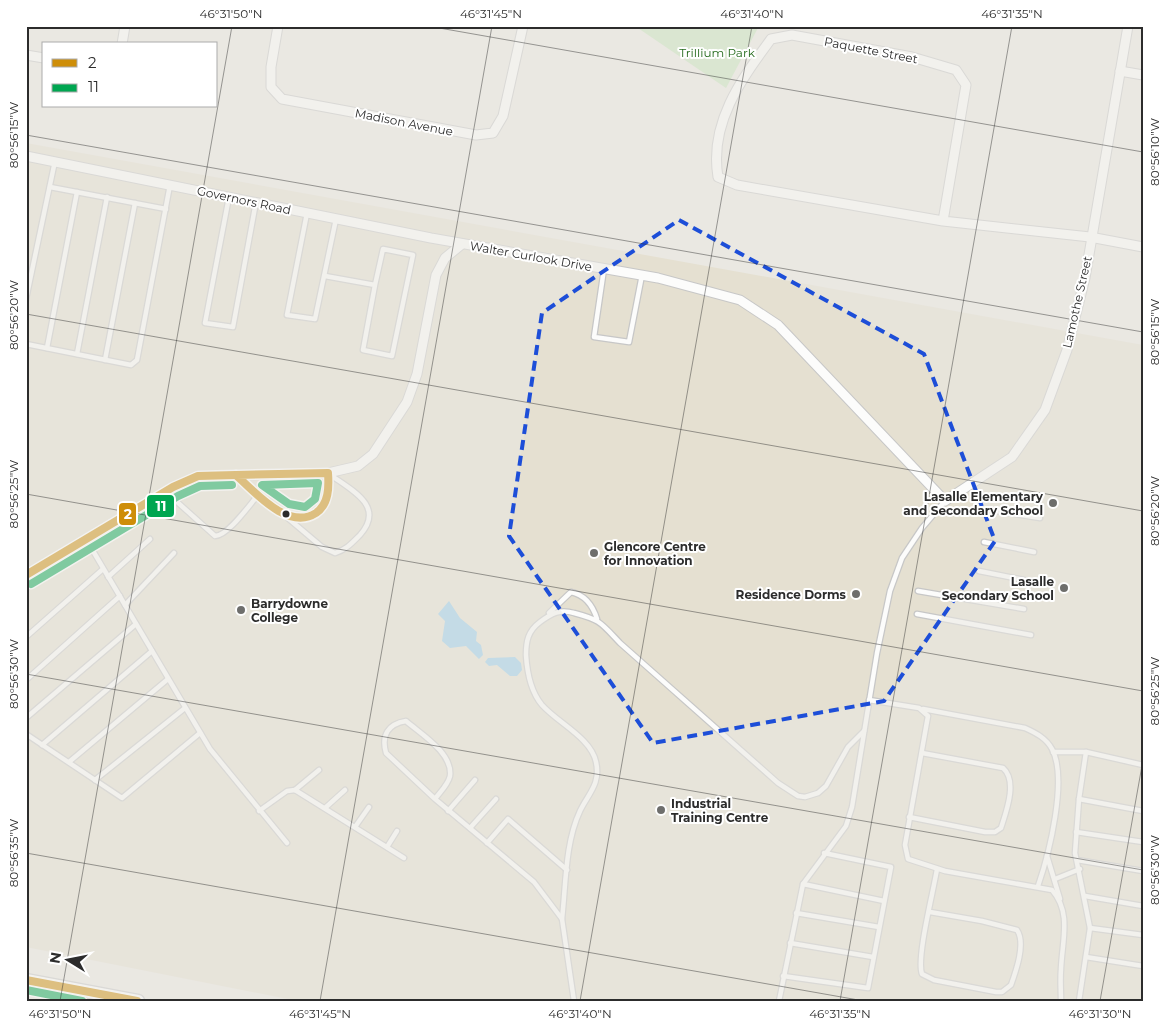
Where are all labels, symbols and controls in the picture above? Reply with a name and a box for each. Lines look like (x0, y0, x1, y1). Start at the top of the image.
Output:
text: 46°31'50"N (200, 6, 262, 21)
text: 46°31'45"N (460, 6, 522, 21)
text: 46°31'40"N (720, 6, 784, 21)
text: 46°31'35"N (981, 6, 1043, 21)
street label: Paquette Street (823, 34, 919, 66)
legend (42, 42, 218, 108)
park label: Trillium Park (679, 45, 756, 60)
text: 2 (88, 53, 97, 72)
text: 11 (88, 77, 99, 96)
text: 80°56'15"W (6, 102, 21, 168)
street label: Madison Avenue (354, 105, 454, 139)
text: 80°56'10"W (1147, 118, 1162, 186)
street label: Governors Road (196, 183, 292, 217)
street label: Walter Curlook Drive (469, 238, 593, 274)
street label: Lamothe Street (1059, 254, 1095, 350)
text: 80°56'20"W (6, 280, 21, 350)
text: 80°56'15"W (1147, 299, 1162, 365)
text: 80°56'25"W (6, 460, 21, 528)
text: 80°56'20"W (1147, 476, 1162, 546)
place label: Lasalle Elementary and Secondary School (903, 489, 1044, 518)
line badge: 11 (146, 494, 175, 518)
text: 11 (156, 497, 166, 515)
marker: Lasalle Elementary and Secondary School (1047, 497, 1059, 509)
line badge: 2 (118, 502, 137, 526)
text: 2 (124, 505, 132, 523)
unlabelled marker (281, 509, 291, 519)
place label: Glencore Centre for Innovation (604, 539, 706, 568)
marker: Glencore Centre for Innovation (588, 547, 600, 559)
place label: Lasalle Secondary School (942, 574, 1054, 603)
marker: Lasalle Secondary School (1058, 582, 1070, 594)
place label: Residence Dorms (736, 587, 847, 602)
marker: Residence Dorms (850, 588, 862, 600)
place label: Barrydowne College (251, 596, 328, 625)
marker: Barrydowne College (235, 604, 247, 616)
text: 80°56'30"W (6, 639, 21, 709)
text: 80°56'25"W (1147, 657, 1162, 725)
place label: Industrial Training Centre (671, 796, 769, 825)
marker: Industrial Training Centre (655, 804, 667, 816)
text: 80°56'35"W (6, 819, 21, 887)
text: 80°56'30"W (1147, 835, 1162, 905)
north arrow (42, 934, 92, 984)
text: N (45, 951, 65, 965)
text: 46°31'50"N (29, 1006, 91, 1021)
text: 46°31'45"N (289, 1006, 351, 1021)
text: 46°31'40"N (548, 1006, 612, 1021)
text: 46°31'35"N (809, 1006, 871, 1021)
text: 46°31'30"N (1069, 1006, 1131, 1021)

